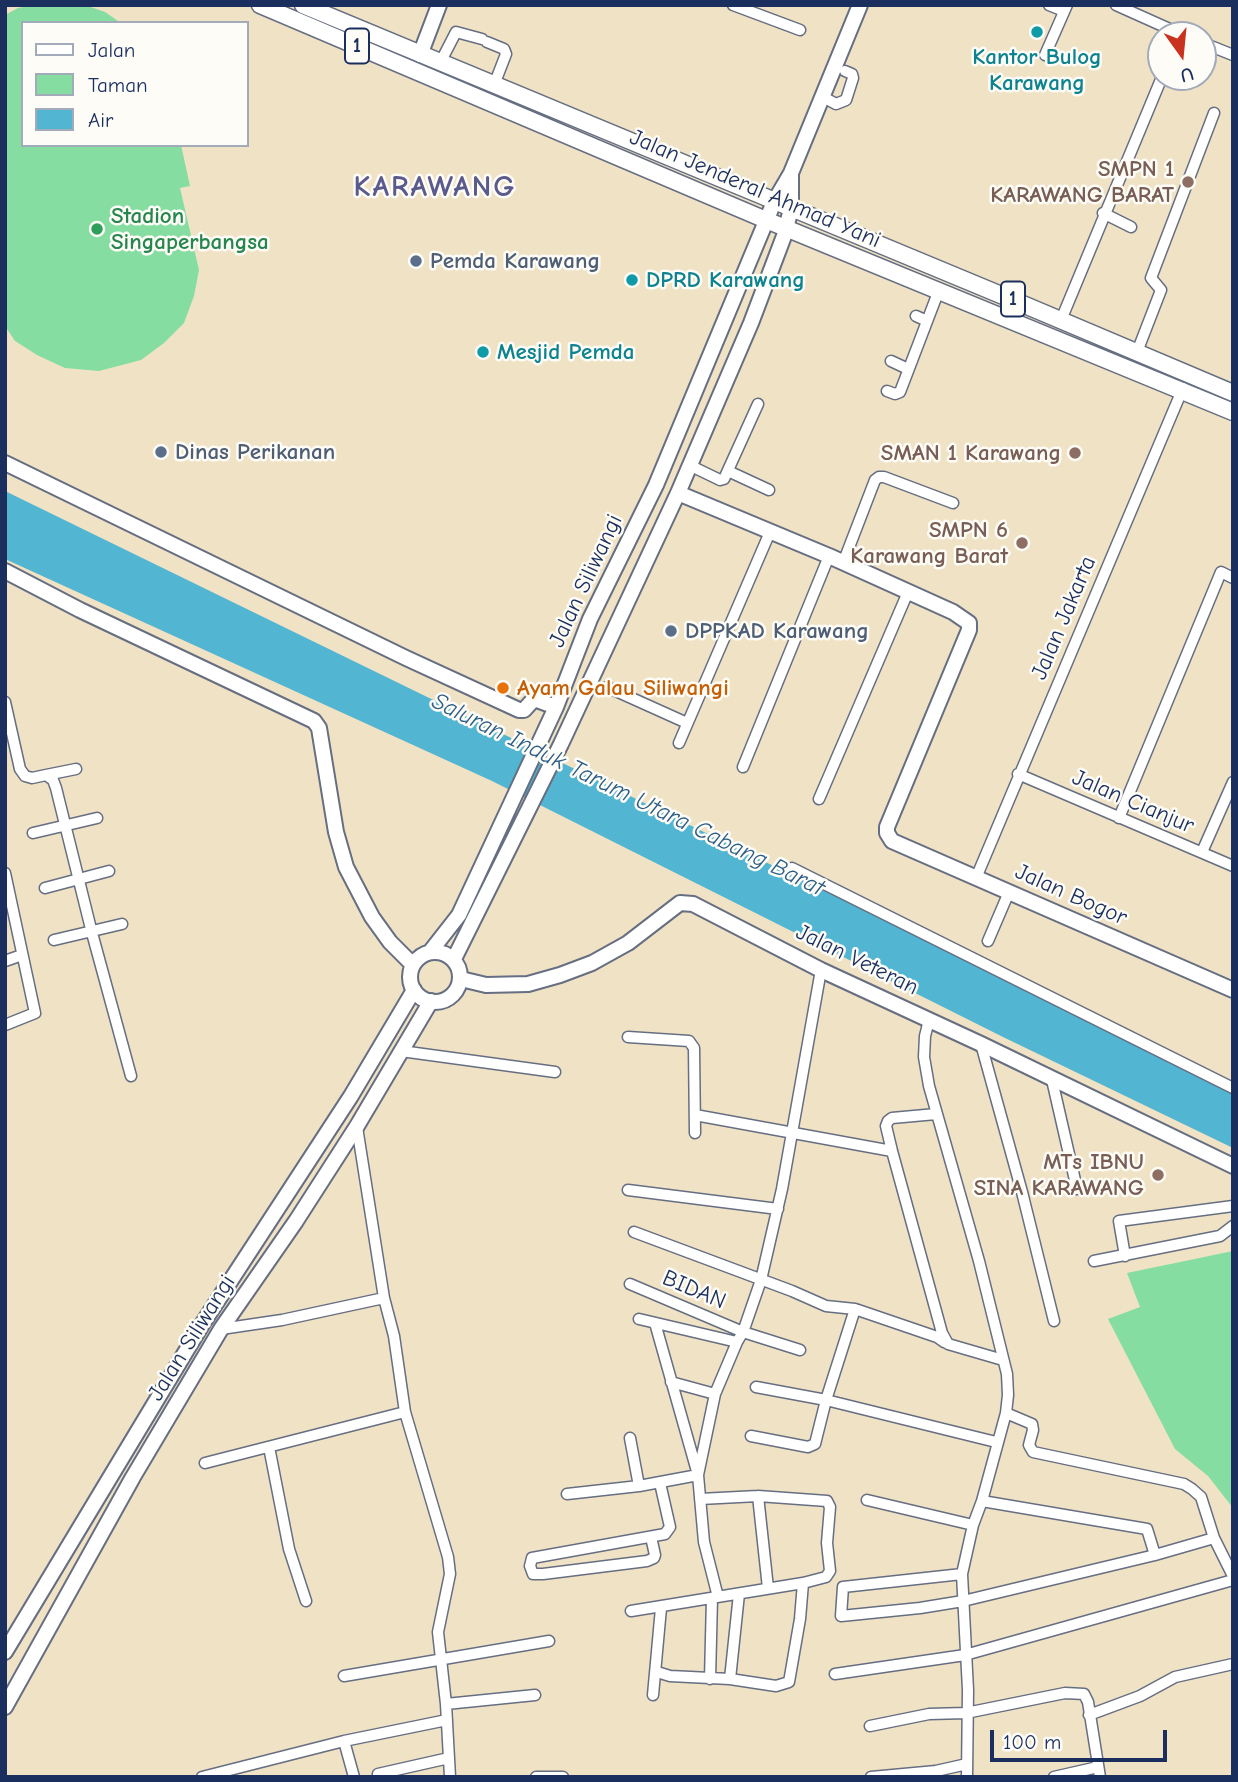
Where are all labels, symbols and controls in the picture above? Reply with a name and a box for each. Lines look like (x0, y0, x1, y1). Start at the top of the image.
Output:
legend (21, 21, 248, 147)
north arrow (1147, 21, 1217, 91)
marker: Kantor Bulog Karawang (1029, 24, 1045, 40)
road number: 1 (345, 28, 369, 64)
text: Jalan (88, 38, 135, 62)
place label: Kantor Bulog Karawang (972, 43, 1102, 97)
text: U (1178, 62, 1196, 87)
text: Taman (88, 73, 148, 97)
text: Air (88, 108, 113, 132)
street label: Jalan Jenderal Ahmad Yani (625, 124, 885, 254)
place label: SMPN 1 KARAWANG BARAT (990, 155, 1174, 209)
district label: KARAWANG (355, 170, 515, 206)
marker: SMPN 1 KARAWANG BARAT (1180, 174, 1196, 190)
place label: Stadion Singaperbangsa (111, 202, 269, 256)
marker: Stadion Singaperbangsa (89, 221, 105, 237)
place label: Pemda Karawang (430, 247, 600, 275)
marker: Pemda Karawang (408, 253, 424, 269)
place label: DPRD Karawang (646, 266, 805, 294)
marker: DPRD Karawang (624, 272, 640, 288)
road number: 1 (1001, 282, 1025, 316)
place label: Mesjid Pemda (497, 338, 634, 366)
marker: Mesjid Pemda (475, 344, 491, 360)
place label: Dinas Perikanan (175, 438, 335, 466)
place label: SMAN 1 Karawang (881, 439, 1061, 467)
marker: Dinas Perikanan (153, 444, 169, 460)
marker: SMAN 1 Karawang (1067, 445, 1083, 461)
street label: Jalan Siliwangi (543, 510, 629, 652)
place label: SMPN 6 Karawang Barat (850, 516, 1008, 570)
marker: SMPN 6 Karawang Barat (1014, 535, 1030, 551)
street label: Jalan Jakarta (1026, 552, 1102, 684)
place label: DPPKAD Karawang (685, 617, 869, 645)
marker: DPPKAD Karawang (663, 623, 679, 639)
place label: Ayam Galau Siliwangi (517, 674, 729, 702)
marker: Ayam Galau Siliwangi (495, 680, 511, 696)
water label: Saluran Induk Tarum Utara Cabang Barat (427, 687, 829, 903)
street label: Jalan Cianjur (1068, 764, 1198, 840)
street label: Jalan Bogor (1011, 858, 1131, 932)
street label: Jalan Veteran (791, 918, 923, 1002)
place label: MTs IBNU SINA KARAWANG (974, 1148, 1144, 1202)
marker: MTs IBNU SINA KARAWANG (1150, 1167, 1166, 1183)
street label: BIDAN (658, 1264, 730, 1316)
street label: Jalan Siliwangi (142, 1270, 242, 1406)
scale bar (993, 1716, 1170, 1760)
text: 100 m (1003, 1730, 1061, 1754)

